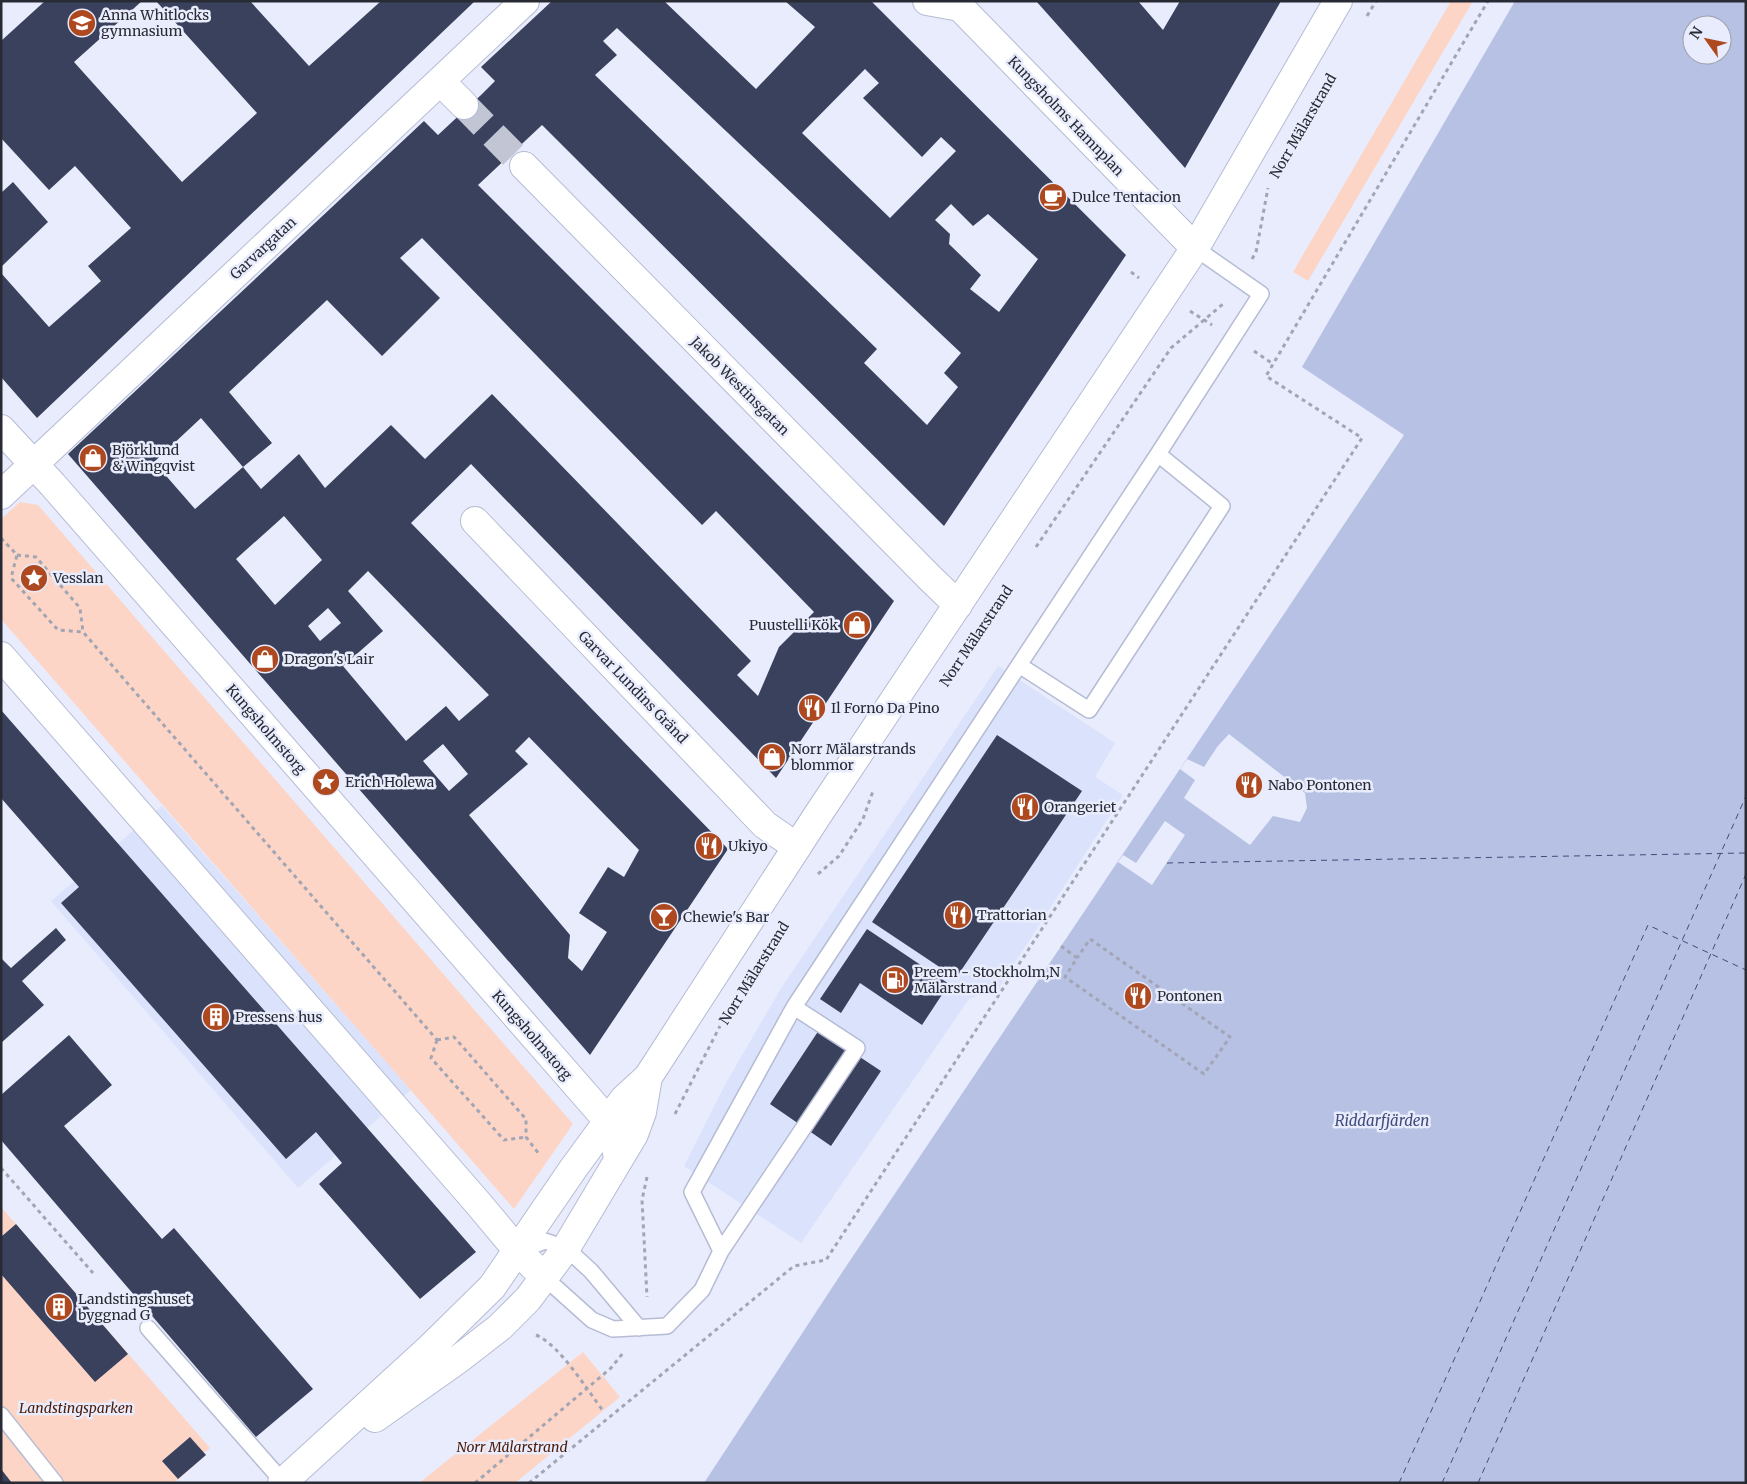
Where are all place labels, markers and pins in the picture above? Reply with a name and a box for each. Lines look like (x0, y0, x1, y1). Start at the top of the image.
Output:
place label: Anna Whitlocks gymnasium (100, 6, 209, 40)
school or university icon: Anna Whitlocks gymnasium (67, 8, 97, 38)
cafe icon: Dulce Tentacion (1038, 182, 1068, 212)
place label: Dulce Tentacion (1072, 188, 1181, 206)
place label: Björklund & Wingqvist (112, 441, 195, 475)
shop icon: Björklund & Wingqvist (78, 443, 108, 473)
place icon: Vesslan (19, 563, 49, 593)
place label: Vesslan (52, 569, 104, 587)
shop icon: Puustelli Kök (842, 610, 872, 640)
place label: Puustelli Kök (749, 616, 838, 634)
shop icon: Dragon's Lair (250, 644, 280, 674)
place label: Dragon's Lair (284, 650, 374, 668)
restaurant icon: Il Forno Da Pino (797, 693, 827, 723)
place label: Il Forno Da Pino (831, 699, 939, 717)
place label: Norr Mälarstrands blommor (790, 740, 916, 774)
shop icon: Norr Mälarstrands blommor (757, 742, 787, 772)
place icon: Erich Holewa (311, 767, 341, 797)
restaurant icon: Nabo Pontonen (1234, 770, 1264, 800)
place label: Erich Holewa (345, 773, 435, 791)
place label: Nabo Pontonen (1268, 776, 1371, 794)
restaurant icon: Orangeriet (1010, 792, 1040, 822)
place label: Orangeriet (1044, 798, 1117, 816)
restaurant icon: Ukiyo (694, 831, 724, 861)
place label: Ukiyo (728, 837, 768, 855)
restaurant icon: Trattorian (943, 900, 973, 930)
bar icon: Chewie's Bar (649, 902, 679, 932)
place label: Trattorian (977, 906, 1047, 924)
place label: Chewie's Bar (683, 908, 769, 926)
place label: Preem - Stockholm,N Mälarstrand (914, 963, 1060, 997)
fuel station icon: Preem - Stockholm,N Mälarstrand (880, 965, 910, 995)
restaurant icon: Pontonen (1123, 981, 1153, 1011)
place label: Pontonen (1157, 987, 1222, 1005)
building icon: Pressens hus (201, 1002, 231, 1032)
place label: Pressens hus (235, 1008, 323, 1026)
place label: Landstingshuset byggnad G (77, 1290, 191, 1324)
building icon: Landstingshuset byggnad G (44, 1292, 74, 1322)

